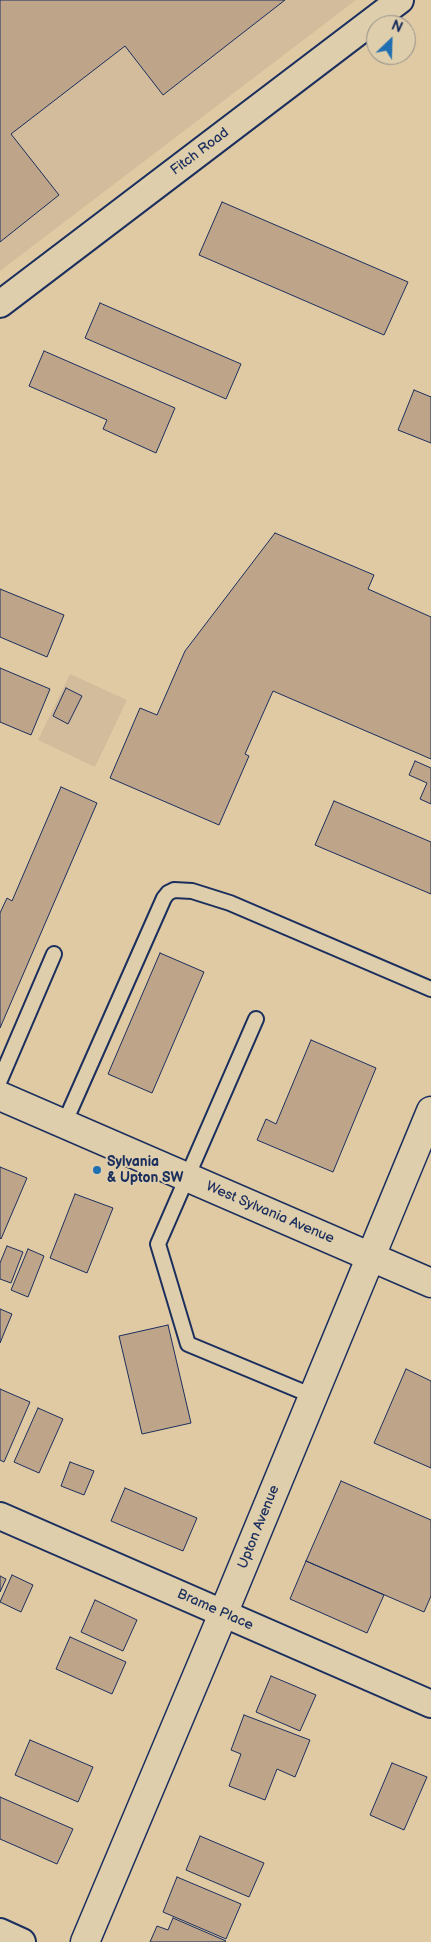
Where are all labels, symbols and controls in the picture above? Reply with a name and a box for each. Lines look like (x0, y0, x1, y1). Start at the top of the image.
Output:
north arrow (366, 15, 416, 65)
text: N (389, 17, 405, 37)
street label: Fitch Road (168, 125, 232, 179)
place label: Sylvania & Upton SW (107, 1154, 184, 1186)
marker: Sylvania & Upton SW (91, 1164, 103, 1176)
street label: West Sylvania Avenue (203, 1178, 337, 1248)
street label: Upton Avenue (235, 1483, 283, 1571)
street label: Brame Place (174, 1586, 256, 1634)

